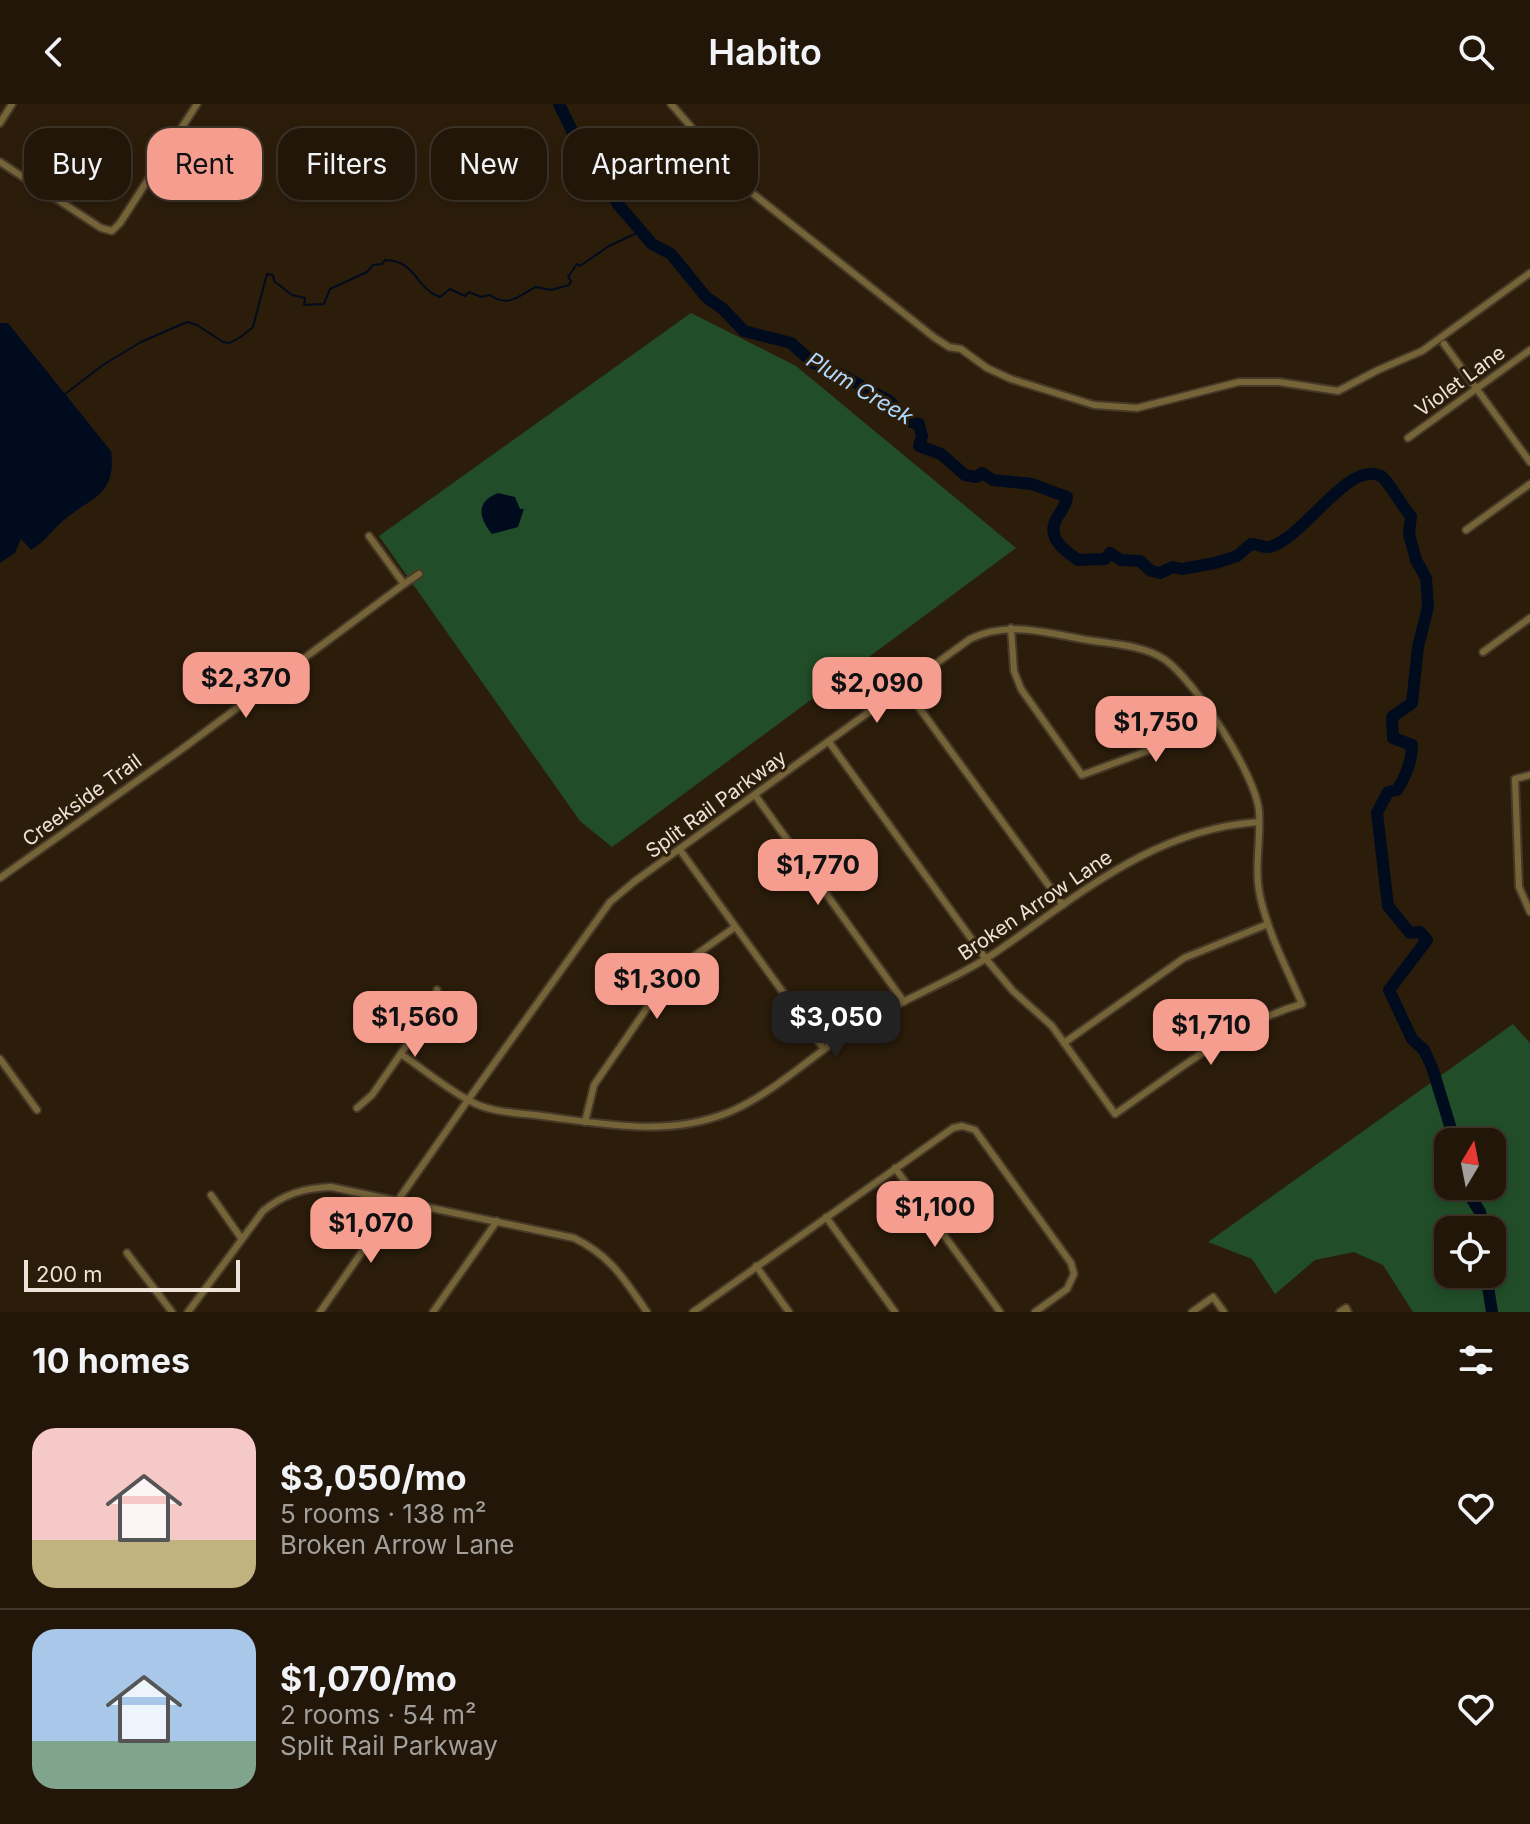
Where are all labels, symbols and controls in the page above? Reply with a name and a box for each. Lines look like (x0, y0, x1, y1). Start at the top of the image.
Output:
icon: back (32, 30, 76, 74)
text: Habito (708, 30, 822, 74)
icon: search (1454, 30, 1498, 74)
chip: Buy (24, 128, 131, 200)
chip: Rent (147, 128, 262, 200)
chip: Filters (278, 128, 415, 200)
chip: New (431, 128, 547, 200)
chip: Apartment (563, 128, 758, 200)
street label: Violet Lane (1410, 340, 1510, 422)
water label: Plum Creek (802, 346, 919, 430)
pin: $2,370 (181, 652, 311, 720)
pin: $2,090 (812, 657, 942, 725)
text: $2,370 (201, 662, 291, 693)
text: $2,090 (830, 667, 924, 698)
pin: $1,750 (1091, 696, 1221, 764)
text: $1,750 (1113, 706, 1199, 737)
street label: Split Rail Parkway (641, 745, 791, 863)
street label: Creekside Trail (18, 749, 146, 851)
pin: $1,770 (753, 839, 883, 907)
street label: Broken Arrow Lane (954, 845, 1116, 965)
text: $1,770 (776, 849, 860, 880)
pin: $1,300 (592, 953, 722, 1021)
text: $1,300 (613, 963, 701, 994)
pin: $1,560 (350, 991, 480, 1059)
pin: $3,050 (771, 991, 901, 1059)
pin: $1,710 (1146, 999, 1276, 1067)
text: $1,560 (371, 1001, 459, 1032)
text: $3,050 (790, 1001, 882, 1032)
text: $1,710 (1171, 1009, 1251, 1040)
north arrow (1434, 1128, 1506, 1200)
map controls (1434, 1128, 1506, 1288)
pin: $1,100 (870, 1181, 1000, 1249)
text: $1,100 (895, 1191, 975, 1222)
pin: $1,070 (306, 1197, 436, 1265)
text: $1,070 (328, 1207, 414, 1238)
button: locate (1434, 1216, 1506, 1288)
scale bar (24, 1256, 240, 1292)
text: 200 m (36, 1261, 103, 1287)
icon: filters (1454, 1338, 1498, 1382)
text: 10 homes (32, 1340, 190, 1381)
text: $3,050/mo (280, 1457, 467, 1498)
icon: home (96, 1460, 192, 1556)
icon: heart (1454, 1486, 1498, 1530)
text: 5 rooms · 138 m² (280, 1498, 487, 1529)
text: Broken Arrow Lane (280, 1529, 515, 1560)
text: $1,070/mo (280, 1658, 457, 1699)
icon: home (96, 1661, 192, 1757)
icon: heart (1454, 1687, 1498, 1731)
text: 2 rooms · 54 m² (280, 1699, 477, 1730)
text: Split Rail Parkway (280, 1730, 498, 1761)

